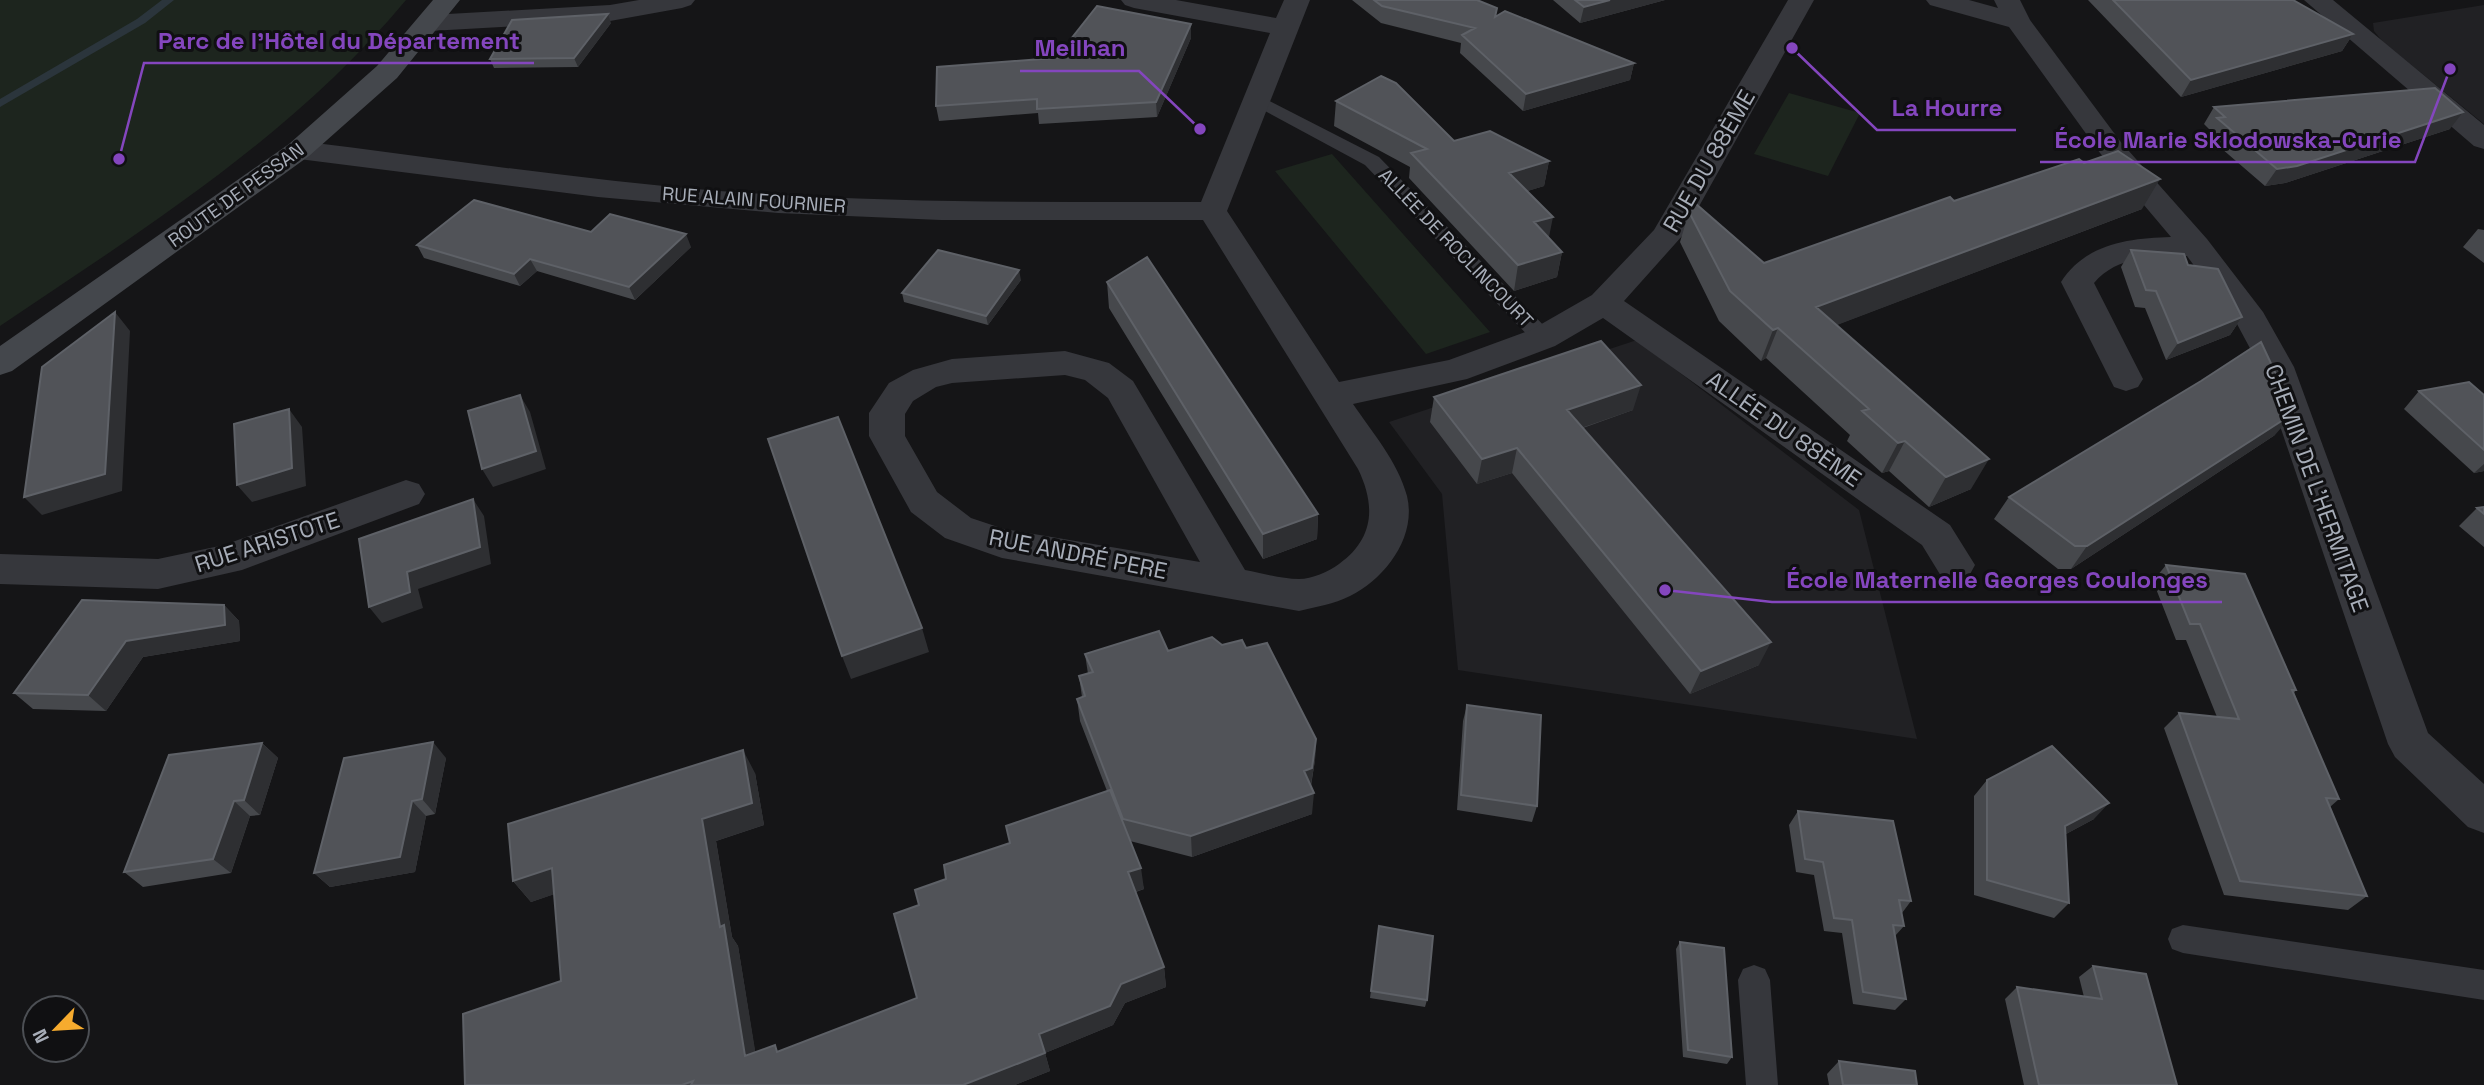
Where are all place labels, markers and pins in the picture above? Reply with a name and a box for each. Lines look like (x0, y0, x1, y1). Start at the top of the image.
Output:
callout: Parc de l'Hôtel du Département (144, 18, 534, 63)
callout: Meilhan (1020, 26, 1139, 71)
callout: La Hourre (1877, 85, 2016, 130)
callout: École Marie Sklodowska-Curie (2040, 117, 2415, 162)
callout: École Maternelle Georges Coulonges (1772, 557, 2222, 602)

